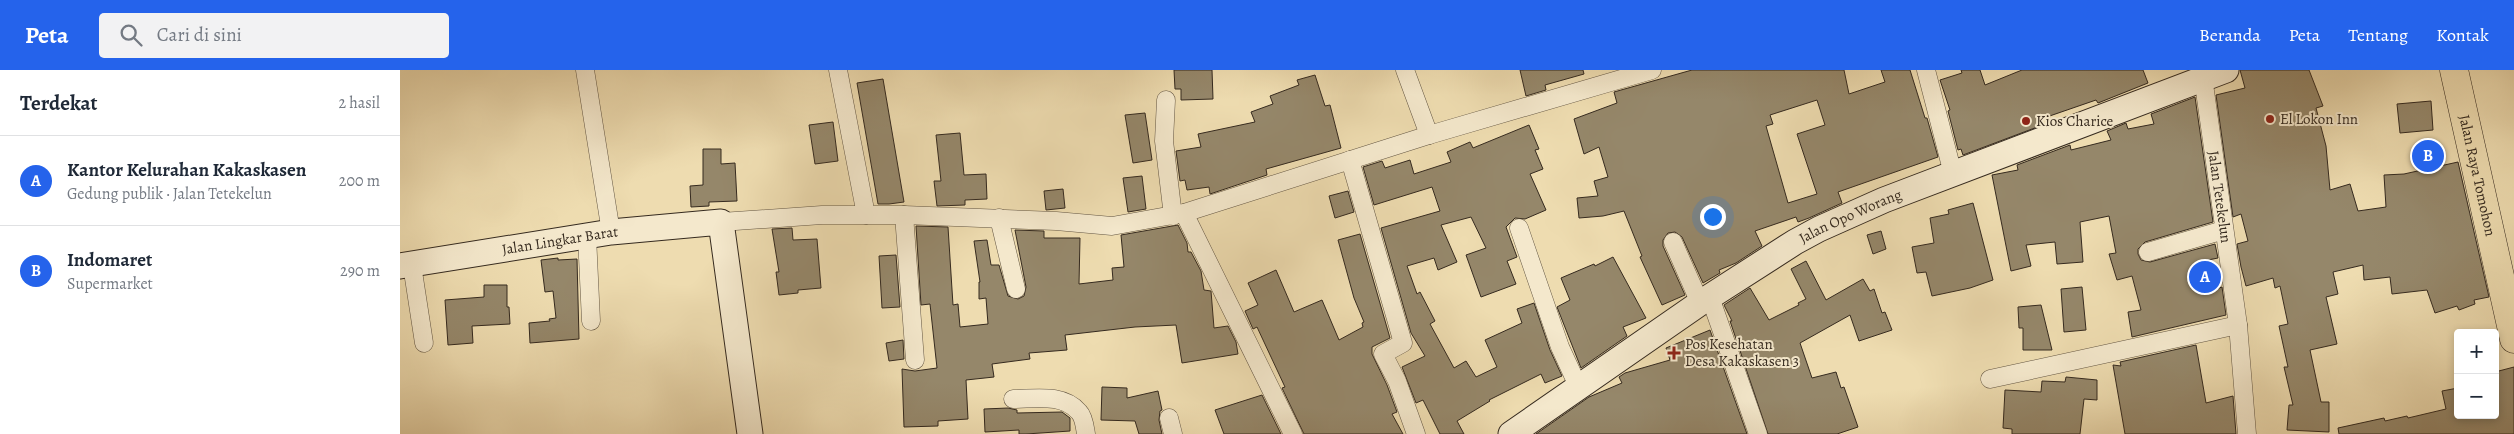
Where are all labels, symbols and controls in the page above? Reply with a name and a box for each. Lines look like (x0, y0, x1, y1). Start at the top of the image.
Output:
search box (99, 13, 449, 58)
text: Peta (25, 19, 69, 51)
icon: search (117, 21, 145, 49)
text: Cari di sini (157, 22, 242, 48)
text: Beranda (2199, 23, 2261, 47)
text: Peta (2289, 23, 2320, 47)
text: Tentang (2348, 23, 2408, 47)
text: Kontak (2436, 23, 2489, 47)
text: Terdekat (20, 89, 98, 117)
text: 2 hasil (338, 92, 380, 114)
place label: El Lokon Inn (2280, 109, 2358, 129)
place label: Kios Charice (2036, 111, 2114, 131)
marker: El Lokon Inn (2264, 113, 2276, 125)
street label: Jalan Raya Tomohon (2454, 113, 2501, 238)
marker: Kios Charice (2020, 115, 2032, 127)
pin: B (2412, 137, 2444, 175)
street label: Jalan Tetekelun (2203, 149, 2236, 244)
text: Kantor Kelurahan Kakaskasen (67, 157, 306, 183)
text: A (31, 170, 41, 192)
text: 200 m (339, 170, 380, 192)
text: Gedung publik · Jalan Tetekelun (67, 183, 272, 205)
street label: Jalan Opo Worang (1795, 184, 1905, 248)
your location (1700, 204, 1726, 230)
street label: Jalan Lingkar Barat (500, 221, 619, 259)
text: Indomaret (67, 247, 152, 273)
pin: A (2189, 258, 2221, 296)
text: B (31, 260, 41, 282)
text: 290 m (340, 260, 380, 282)
text: Supermarket (67, 273, 153, 295)
map controls (2454, 329, 2499, 419)
button: + (2454, 329, 2499, 374)
place label: Pos Kesehatan Desa Kakaskasen 3 (1685, 334, 1799, 371)
marker: Pos Kesehatan Desa Kakaskasen 3 (1667, 346, 1681, 360)
button: − (2454, 374, 2499, 419)

